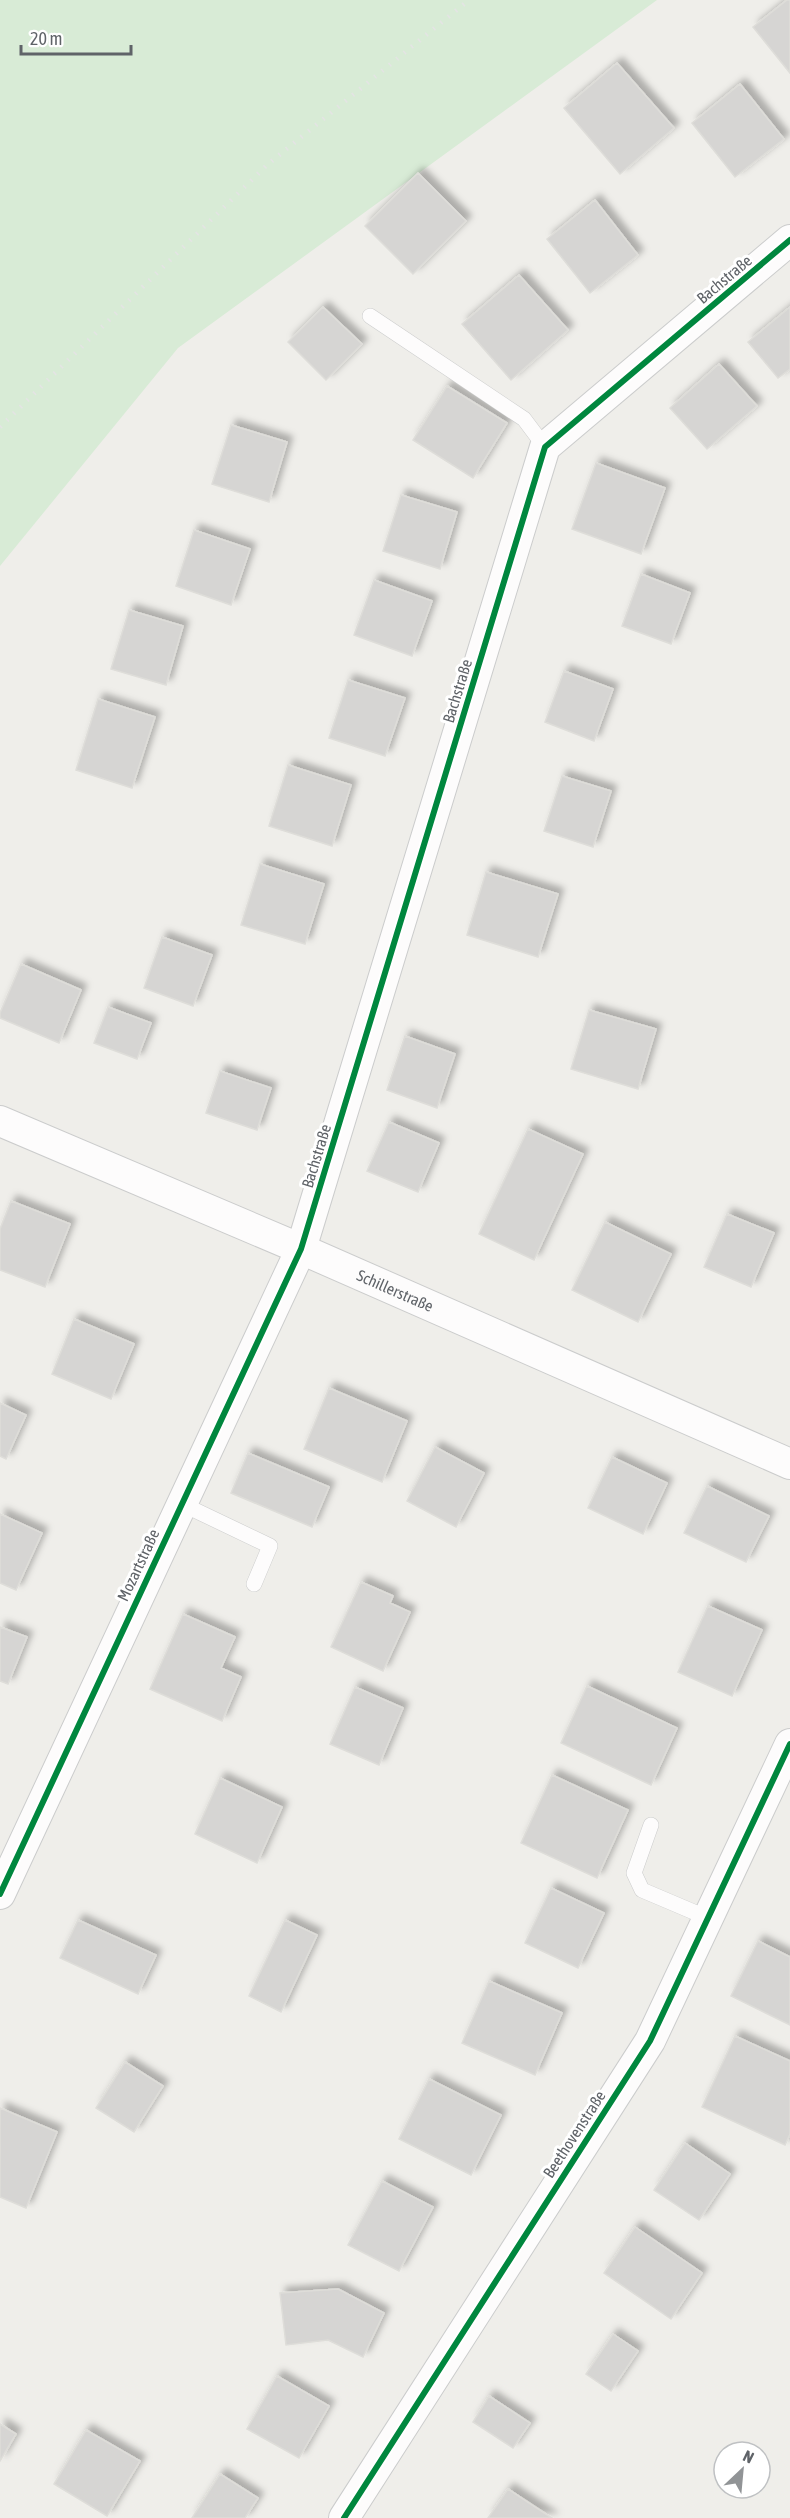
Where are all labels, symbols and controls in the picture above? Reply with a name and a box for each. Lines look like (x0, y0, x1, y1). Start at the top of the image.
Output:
scale bar (21, 18, 130, 56)
text: 20 m (30, 28, 62, 49)
street label: Bachstraße (693, 251, 755, 307)
street label: Bachstraße (439, 657, 475, 725)
street label: Bachstraße (298, 1122, 334, 1190)
street label: Schillerstraße (354, 1266, 436, 1315)
street label: Mozartstraße (113, 1526, 163, 1604)
street label: Beethovenstraße (539, 2087, 609, 2181)
north arrow (712, 2440, 772, 2500)
text: N (740, 2446, 757, 2467)

